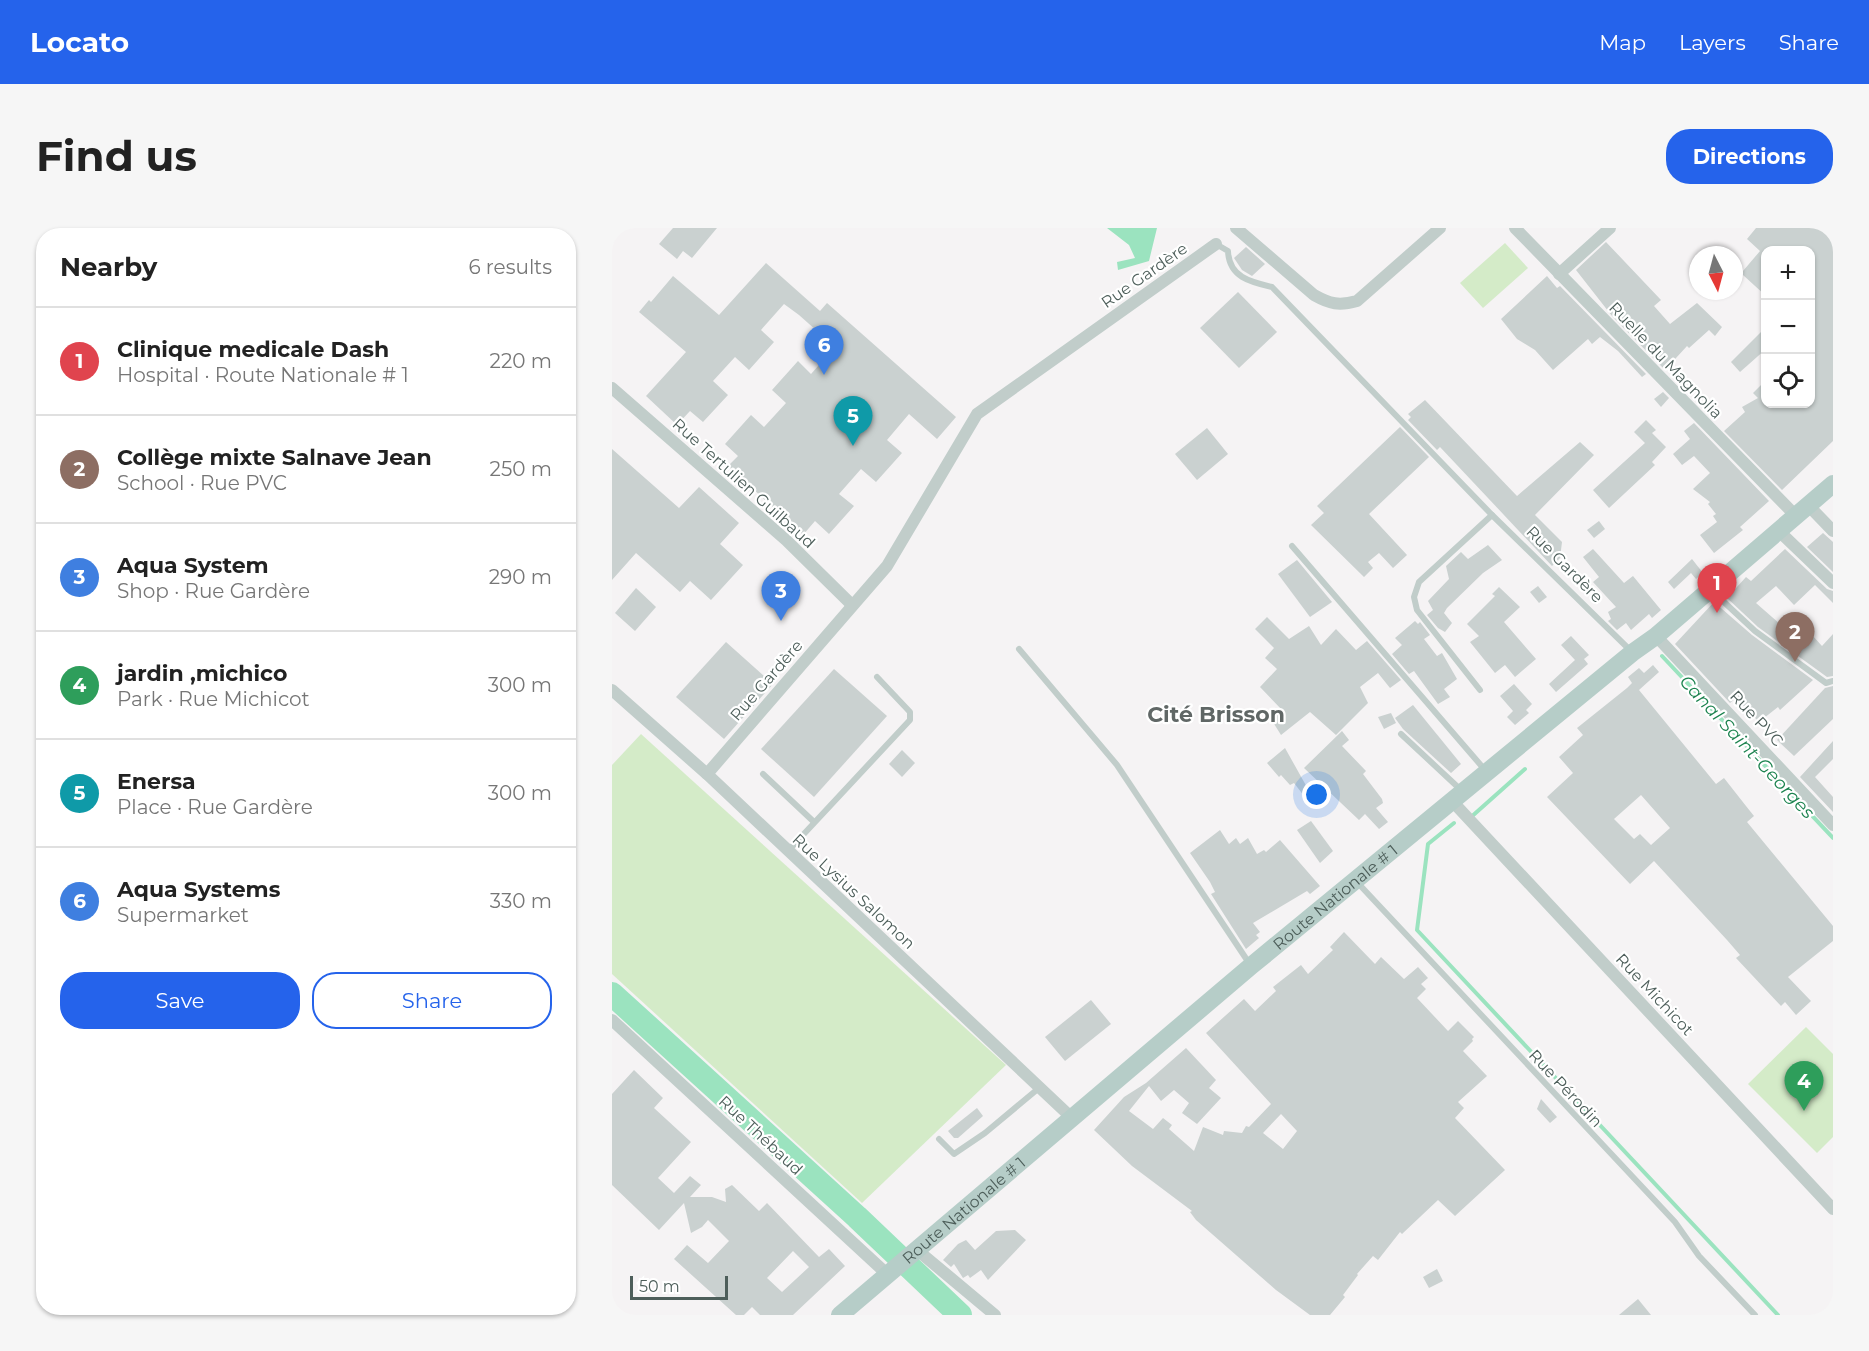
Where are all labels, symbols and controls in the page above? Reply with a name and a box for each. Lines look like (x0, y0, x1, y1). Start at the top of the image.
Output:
text: Locato (30, 25, 129, 59)
text: Map (1599, 30, 1646, 55)
text: Layers (1679, 30, 1746, 55)
text: Share (1779, 30, 1839, 55)
button: Directions (1666, 129, 1833, 184)
text: Find us (36, 130, 197, 182)
street label: Rue Gardère (1098, 239, 1191, 312)
north arrow (1689, 246, 1743, 300)
map controls (1761, 246, 1815, 408)
button: + (1761, 246, 1815, 300)
text: Nearby (60, 251, 157, 283)
text: 6 results (468, 255, 552, 279)
street label: Ruelle du Magnolia (1605, 298, 1726, 423)
button: − (1761, 300, 1815, 354)
pin: 6 (804, 326, 844, 375)
text: Clinique medicale Dash (117, 336, 389, 363)
text: 1 (76, 349, 83, 373)
text: 220 m (490, 349, 552, 373)
button: locate (1761, 354, 1815, 408)
text: Hospital · Route Nationale # 1 (117, 363, 409, 387)
pin: 5 (834, 396, 872, 446)
street label: Rue Tertulien Guilbaud (669, 414, 819, 552)
text: Collège mixte Salnave Jean (117, 444, 432, 471)
text: 2 (74, 457, 85, 481)
text: 250 m (490, 457, 552, 481)
text: School · Rue PVC (117, 471, 287, 495)
street label: Rue Gardère (1522, 522, 1607, 607)
text: Aqua System (117, 552, 269, 579)
pin: 1 (1698, 564, 1736, 613)
text: 3 (74, 565, 85, 589)
text: 290 m (489, 565, 552, 589)
pin: 3 (762, 572, 800, 621)
text: Shop · Rue Gardère (117, 579, 310, 603)
pin: 2 (1776, 612, 1814, 662)
street label: Rue Gardère (726, 636, 807, 725)
text: jardin ,michico (117, 660, 287, 687)
water label: Canal Saint-Georges (1675, 671, 1819, 823)
text: 4 (73, 673, 86, 697)
text: 300 m (488, 673, 552, 697)
street label: Rue PVC (1726, 686, 1787, 750)
text: Park · Rue Michicot (117, 687, 310, 711)
district label: Cité Brisson (1147, 701, 1285, 728)
text: Enersa (117, 768, 196, 795)
your location (1302, 780, 1331, 809)
text: 5 (74, 781, 85, 805)
text: 300 m (488, 781, 552, 805)
text: Place · Rue Gardère (117, 795, 313, 819)
street label: Rue Lysius Salomon (788, 830, 919, 953)
street label: Route Nationale # 1 (1269, 841, 1401, 954)
text: Aqua Systems (117, 876, 280, 903)
text: 6 (73, 889, 86, 913)
text: 330 m (490, 889, 552, 913)
text: Supermarket (117, 903, 249, 927)
street label: Rue Michicot (1612, 949, 1698, 1040)
button: Save (60, 972, 300, 1029)
button: Share (312, 972, 552, 1029)
street label: Rue Pérodin (1525, 1046, 1606, 1131)
pin: 4 (1784, 1062, 1824, 1111)
street label: Rue Thébaud (715, 1092, 807, 1179)
street label: Route Nationale # 1 (898, 1153, 1029, 1268)
scale bar (630, 1273, 728, 1300)
text: 50 m (639, 1277, 680, 1296)

